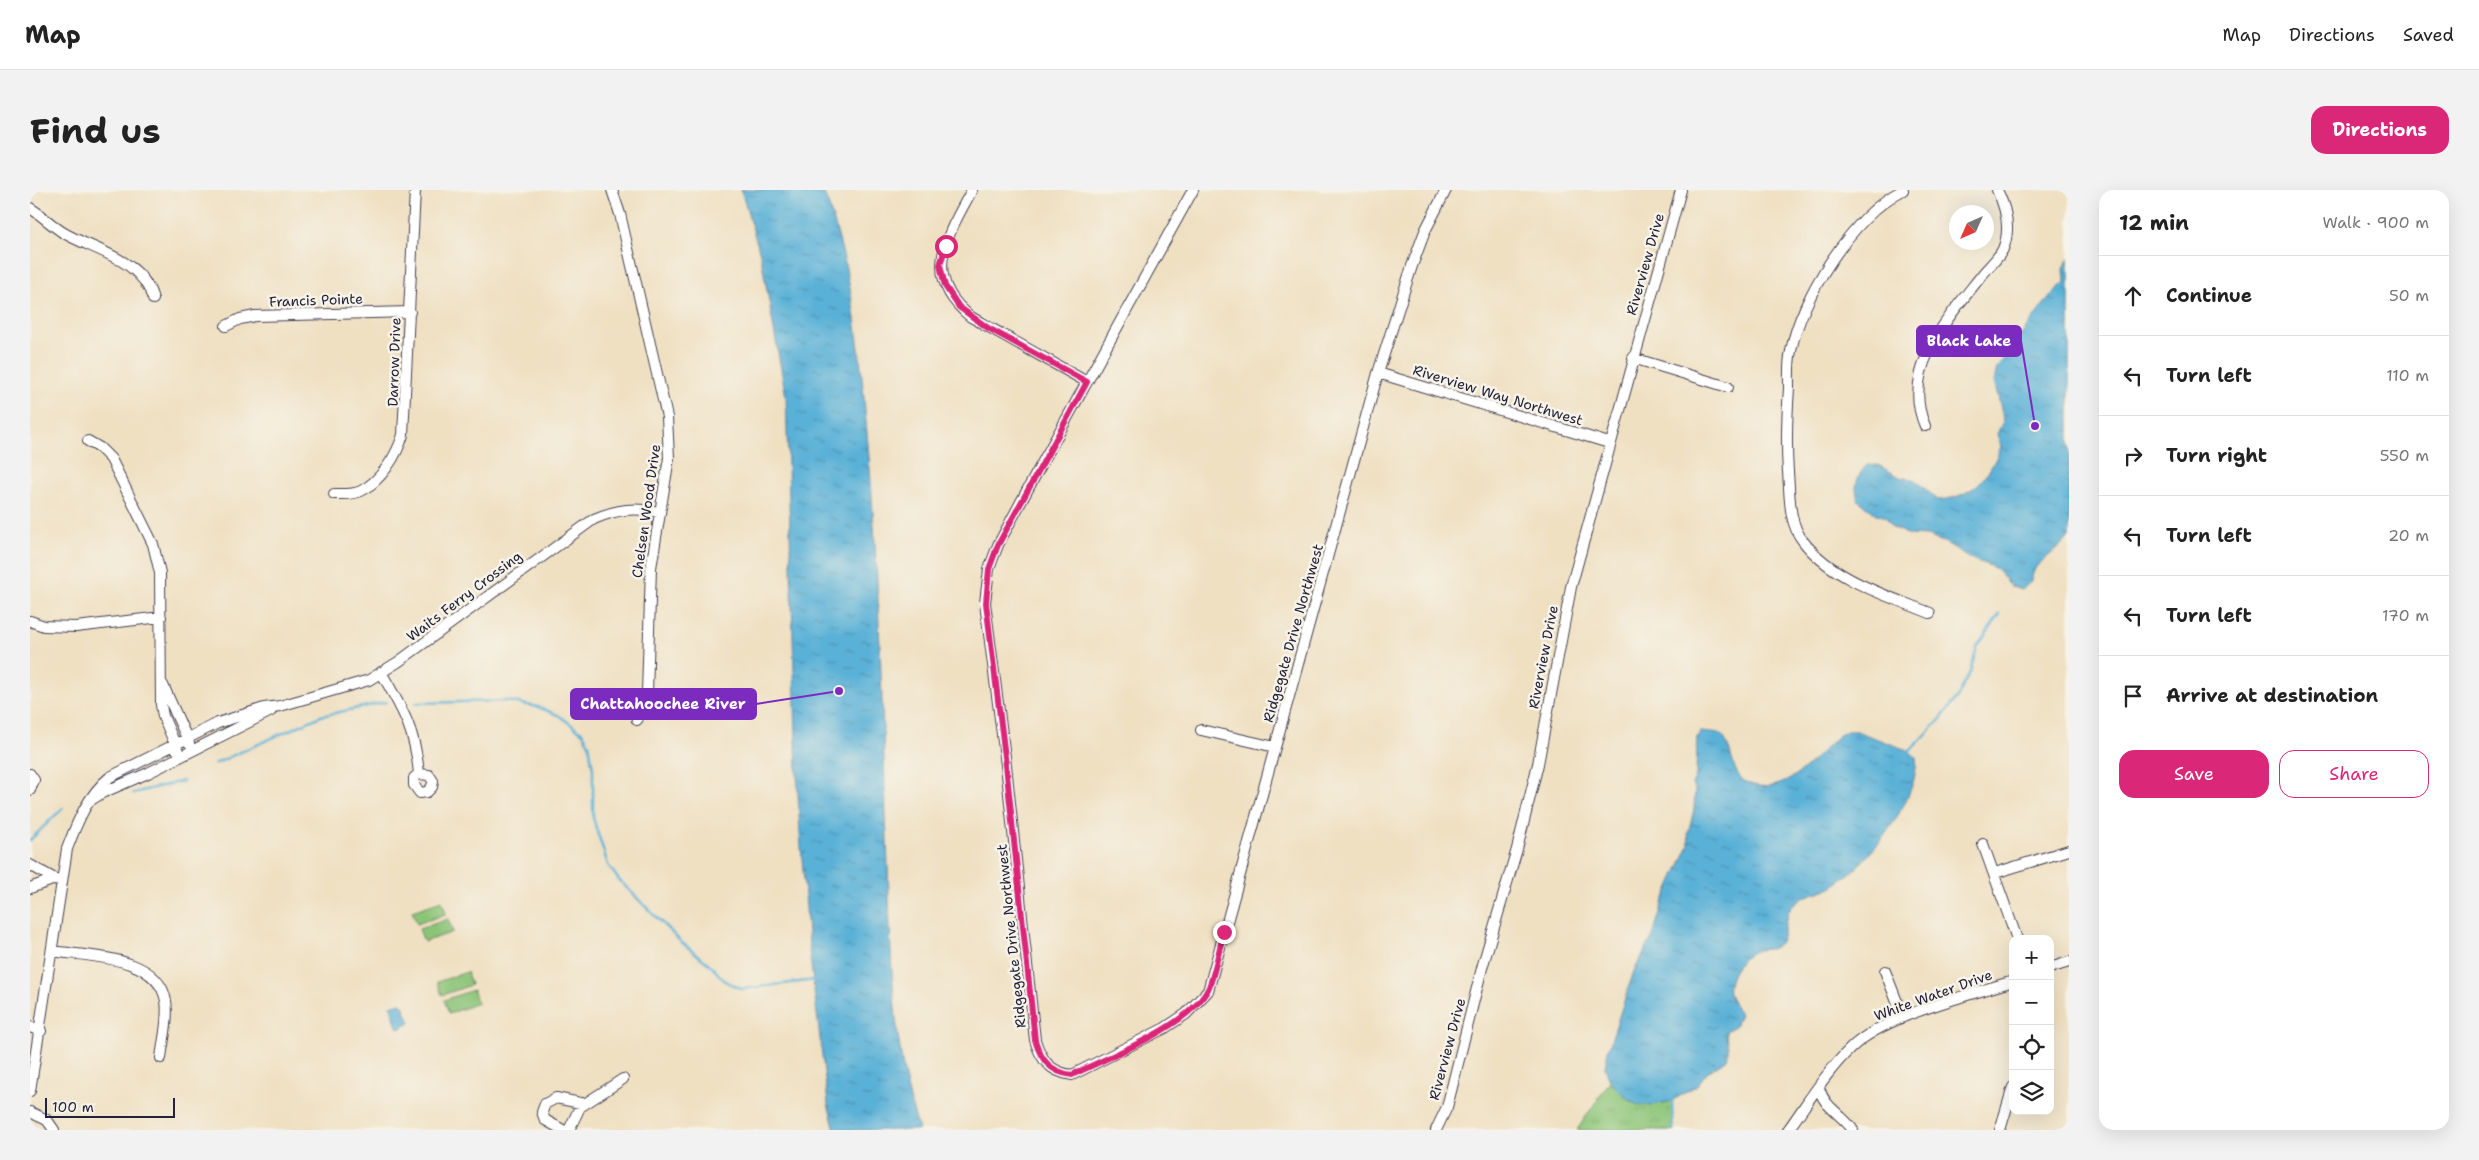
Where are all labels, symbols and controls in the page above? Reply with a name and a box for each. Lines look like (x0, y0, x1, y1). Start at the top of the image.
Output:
text: Map (25, 19, 81, 51)
text: Map (2223, 23, 2261, 47)
text: Directions (2289, 23, 2375, 47)
text: Saved (2403, 23, 2454, 47)
button: Directions (2311, 106, 2449, 154)
text: Find us (30, 107, 161, 154)
north arrow (1949, 205, 1994, 250)
text: 12 min (2119, 209, 2189, 237)
street label: Riverview Drive (1622, 211, 1668, 317)
text: Walk · 900 m (2322, 212, 2429, 233)
route start (935, 235, 958, 258)
icon: ahead (2119, 282, 2147, 310)
text: Continue (2166, 283, 2252, 308)
text: 50 m (2389, 285, 2429, 306)
street label: Francis Pointe (269, 289, 363, 311)
street label: Darrow Drive (383, 317, 405, 407)
callout: Black Lake (1917, 326, 2021, 356)
text: Black Lake (1927, 331, 2011, 351)
street label: Riverview Way Northwest (1411, 361, 1585, 429)
icon: left (2119, 362, 2147, 390)
text: Turn left (2166, 363, 2252, 388)
text: 110 m (2386, 365, 2429, 386)
icon: right (2119, 442, 2147, 470)
street label: Chelsen Wood Drive (628, 443, 664, 579)
text: Turn right (2166, 443, 2267, 468)
text: 550 m (2380, 445, 2429, 466)
icon: left (2119, 522, 2147, 550)
text: Turn left (2166, 523, 2252, 548)
text: 20 m (2388, 525, 2429, 546)
street label: Ridgegate Drive Northwest (1259, 542, 1327, 724)
street label: Waits Ferry Crossing (403, 547, 525, 645)
icon: left (2119, 602, 2147, 630)
text: Turn left (2166, 603, 2252, 628)
street label: Riverview Drive (1524, 604, 1562, 710)
text: 170 m (2382, 605, 2429, 626)
icon: arrive (2119, 682, 2147, 710)
text: Arrive at destination (2166, 683, 2378, 708)
callout: Chattahoochee River (571, 689, 756, 719)
text: Chattahoochee River (580, 694, 746, 714)
button: Save (2119, 750, 2269, 798)
button: Share (2279, 750, 2429, 798)
street label: Ridgegate Drive Northwest (992, 843, 1030, 1029)
route end (1213, 921, 1236, 944)
map controls (2009, 935, 2054, 1115)
button: + (2009, 935, 2054, 980)
street label: White Water Drive (1871, 965, 1995, 1025)
button: − (2009, 980, 2054, 1025)
street label: Riverview Drive (1425, 996, 1469, 1102)
button: locate (2009, 1025, 2054, 1070)
button: layers (2009, 1070, 2054, 1115)
scale bar (45, 1095, 175, 1118)
text: 100 m (52, 1098, 94, 1116)

